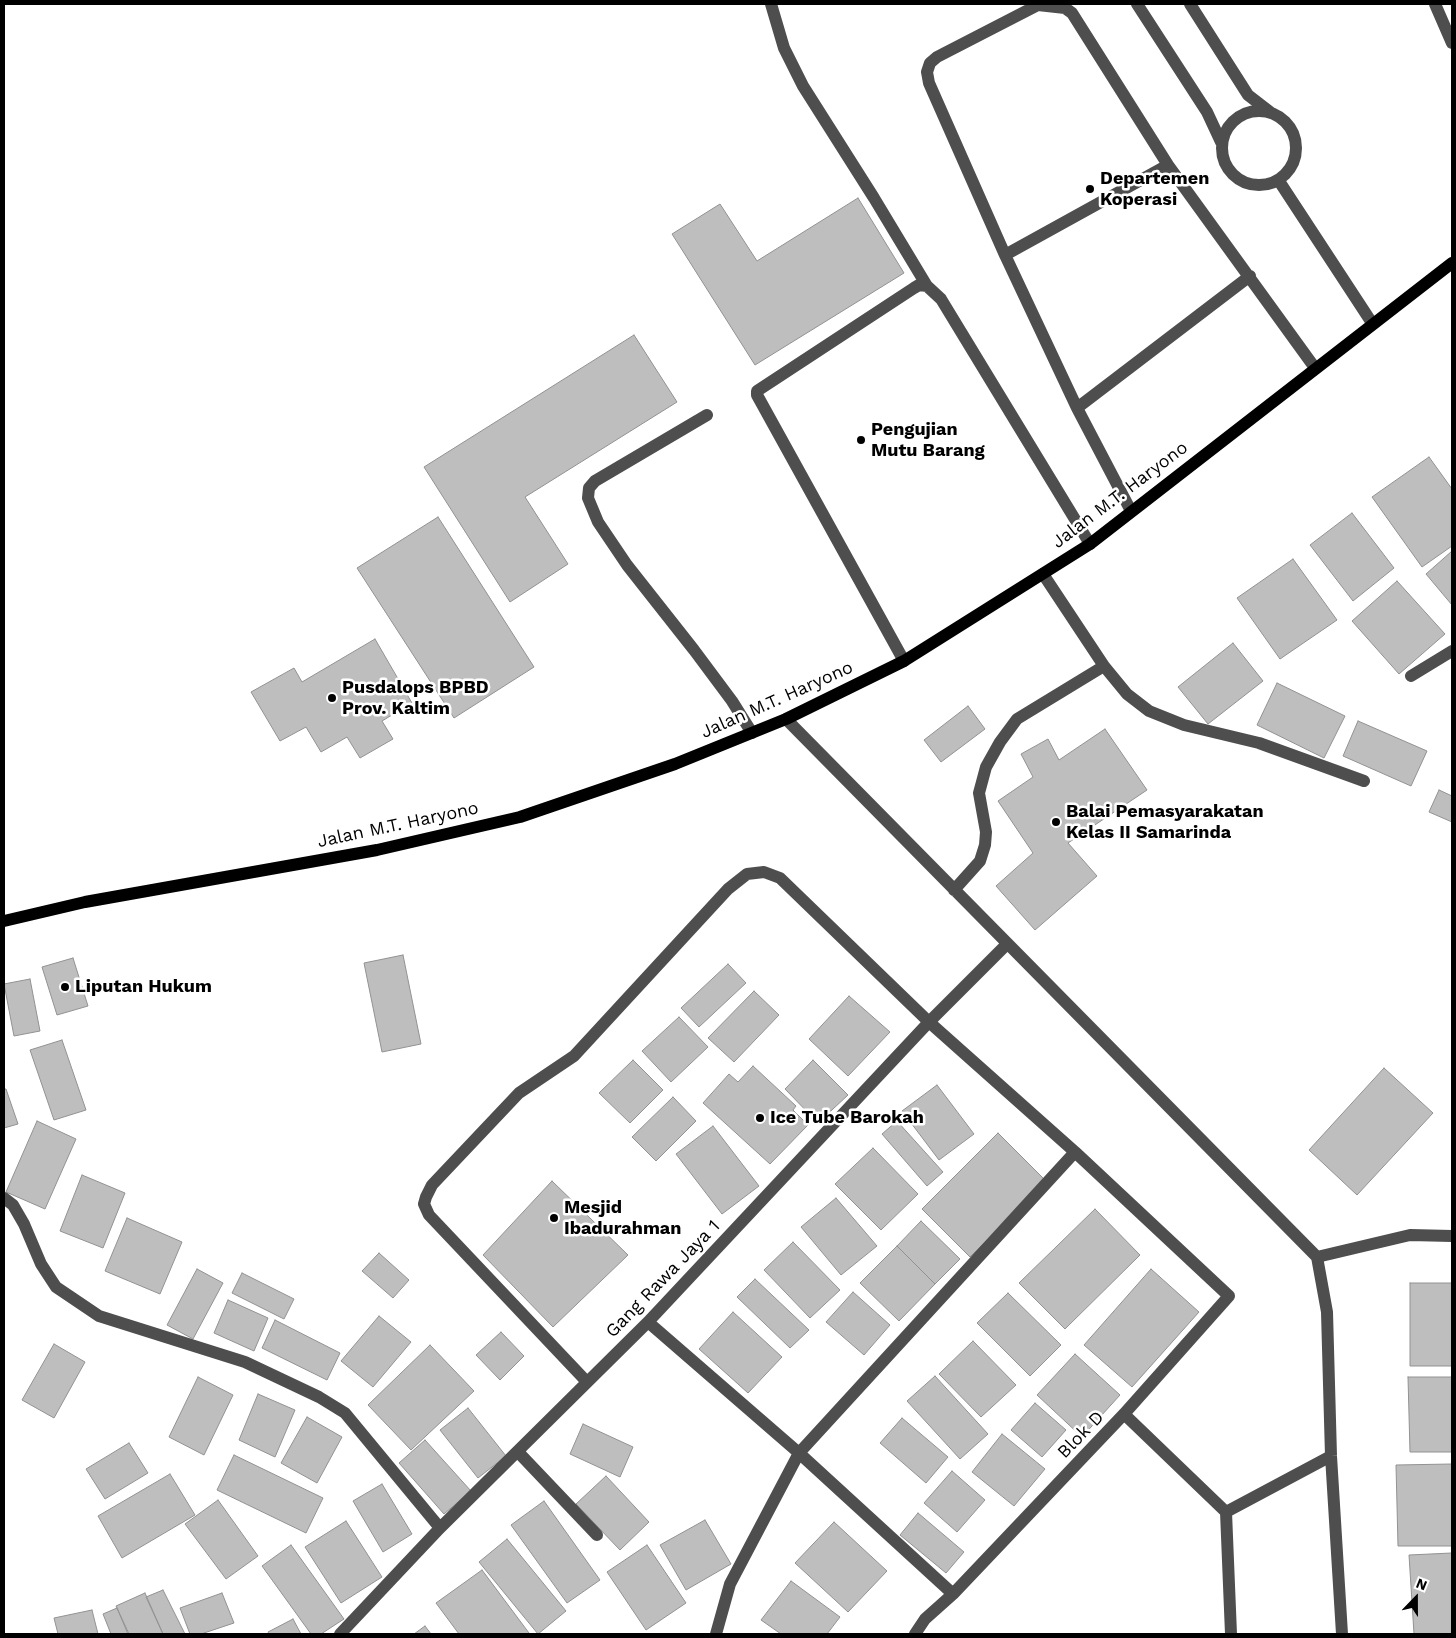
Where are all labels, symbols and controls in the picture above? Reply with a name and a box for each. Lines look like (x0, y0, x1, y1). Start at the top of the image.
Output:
place label: Departemen Koperasi (1100, 168, 1209, 210)
marker: Departemen Koperasi (1084, 183, 1096, 195)
place label: Pengujian Mutu Barang (871, 419, 985, 462)
marker: Pengujian Mutu Barang (855, 434, 867, 446)
street label: Jalan M.T. Haryono (1048, 437, 1192, 553)
street label: Jalan M.T. Haryono (698, 657, 856, 743)
place label: Pusdalops BPBD Prov. Kaltim (342, 677, 489, 720)
marker: Pusdalops BPBD Prov. Kaltim (326, 692, 338, 704)
street label: Jalan M.T. Haryono (315, 797, 481, 853)
place label: Balai Pemasyarakatan Kelas II Samarinda (1066, 801, 1264, 844)
marker: Balai Pemasyarakatan Kelas II Samarinda (1050, 816, 1062, 828)
place label: Liputan Hukum (75, 976, 212, 998)
marker: Liputan Hukum (59, 981, 71, 993)
place label: Ice Tube Barokah (770, 1107, 924, 1129)
marker: Ice Tube Barokah (754, 1112, 766, 1124)
place label: Mesjid Ibadurahman (564, 1197, 681, 1240)
marker: Mesjid Ibadurahman (548, 1212, 560, 1224)
street label: Gang Rawa Jaya 1 (601, 1216, 725, 1342)
street label: Blok D (1053, 1407, 1109, 1463)
north arrow (1391, 1573, 1441, 1623)
text: N (1414, 1575, 1429, 1593)

